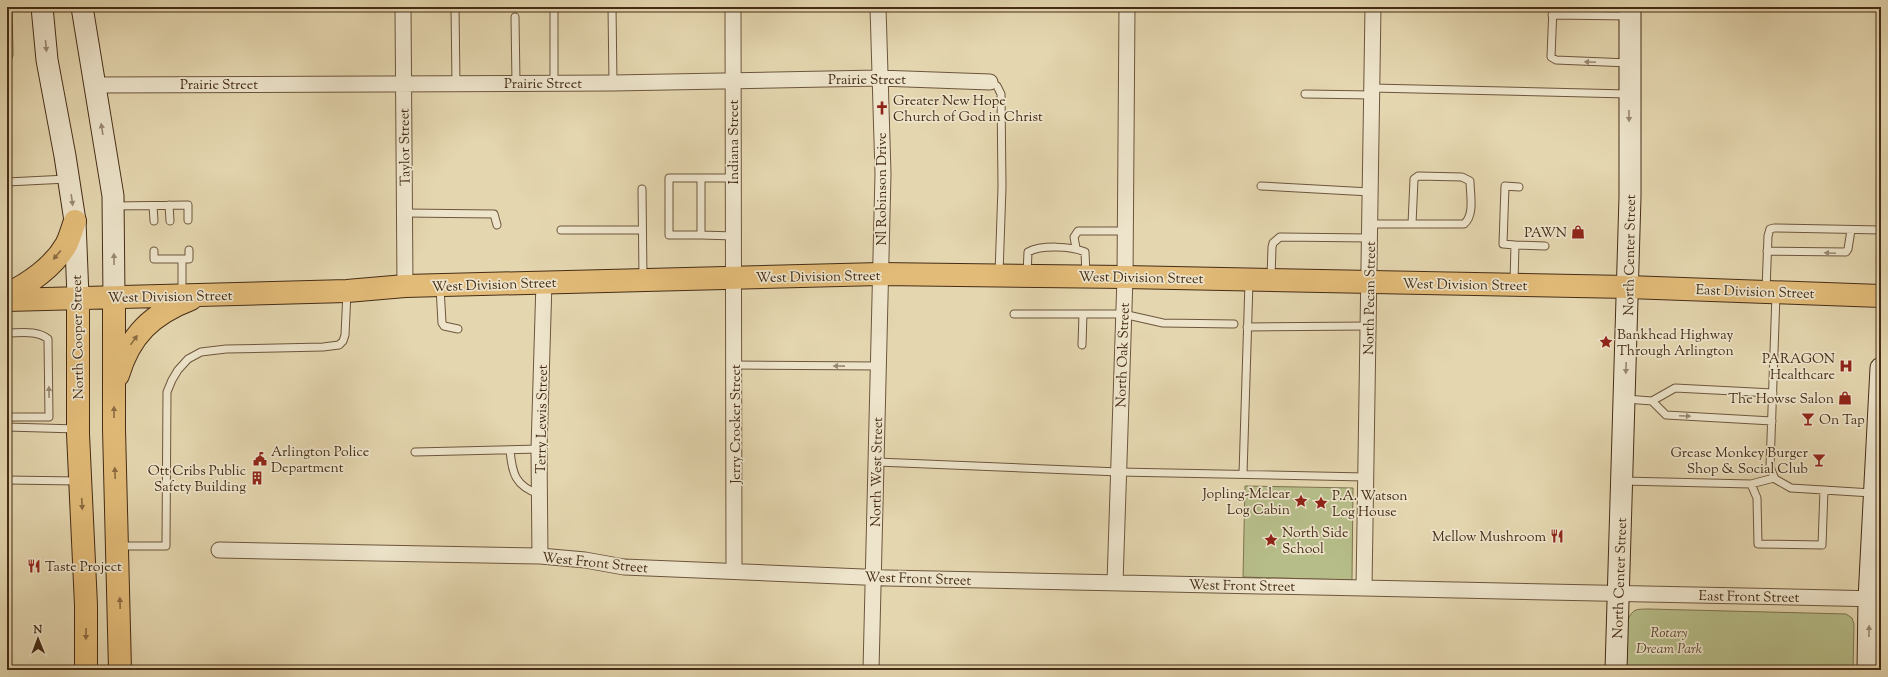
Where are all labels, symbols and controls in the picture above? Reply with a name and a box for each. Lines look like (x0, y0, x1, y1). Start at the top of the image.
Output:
one-way arrow (42, 40, 49, 52)
one-way arrow (1584, 58, 1596, 65)
street label: Prairie Street (828, 71, 906, 91)
street label: Prairie Street (504, 75, 582, 95)
street label: Prairie Street (180, 76, 258, 96)
place label: Greater New Hope Church of God in Christ (893, 92, 1043, 128)
street label: Indiana Street (725, 99, 745, 184)
church icon: Greater New Hope Church of God in Christ (874, 100, 890, 116)
street label: Taylor Street (395, 108, 417, 186)
one-way arrow (1626, 110, 1632, 123)
one-way arrow (99, 123, 105, 136)
street label: Nl Robinson Drive (873, 132, 893, 246)
one-way arrow (69, 194, 75, 206)
street label: North Center Street (1620, 194, 1642, 316)
place label: PAWN (1524, 224, 1567, 244)
shop icon: PAWN (1570, 224, 1586, 240)
street label: North Pecan Street (1360, 241, 1382, 355)
one-way arrow (1824, 249, 1836, 256)
one-way arrow (53, 250, 62, 261)
one-way arrow (111, 252, 117, 265)
street label: West Division Street (755, 267, 881, 289)
street label: West Division Street (1078, 268, 1204, 290)
street label: North Cooper Street (68, 274, 90, 399)
street label: West Division Street (431, 274, 557, 298)
street label: West Division Street (1402, 275, 1528, 297)
street label: East Division Street (1695, 281, 1815, 305)
street label: West Division Street (107, 287, 233, 309)
street label: North Oak Street (1112, 302, 1136, 408)
place label: Bankhead Highway Through Arlington (1617, 326, 1734, 362)
one-way arrow (130, 334, 138, 345)
place icon: Bankhead Highway Through Arlington (1598, 334, 1614, 350)
place label: PARAGON Healthcare (1762, 350, 1835, 386)
hospital icon: PARAGON Healthcare (1838, 358, 1854, 374)
one-way arrow (833, 362, 845, 369)
one-way arrow (1623, 362, 1629, 375)
street label: Terry Lewis Street (532, 364, 554, 474)
street label: Jerry Crocker Street (727, 364, 747, 485)
one-way arrow (46, 385, 52, 398)
place label: The Howse Salon (1728, 390, 1834, 410)
shop icon: The Howse Salon (1837, 390, 1853, 406)
one-way arrow (111, 405, 117, 418)
bar icon: On Tap (1800, 411, 1816, 427)
place label: On Tap (1819, 411, 1865, 431)
one-way arrow (1679, 412, 1691, 419)
street label: North West Street (867, 417, 889, 527)
place label: Arlington Police Department (271, 443, 369, 479)
place label: Grease Monkey Burger Shop & Social Club (1670, 444, 1809, 480)
public building icon: Arlington Police Department (252, 451, 268, 467)
bar icon: Grease Monkey Burger Shop & Social Club (1811, 452, 1827, 468)
place label: Ott Cribs Public Safety Building (148, 462, 246, 498)
one-way arrow (112, 466, 118, 479)
building icon: Ott Cribs Public Safety Building (249, 470, 265, 486)
place label: Jopling-Melear Log Cabin (1201, 485, 1291, 521)
place label: P.A. Watson Log House (1332, 487, 1408, 523)
place icon: Jopling-Melear Log Cabin (1293, 493, 1309, 509)
place icon: P.A. Watson Log House (1313, 495, 1329, 511)
one-way arrow (78, 498, 85, 510)
street label: North Center Street (1609, 517, 1633, 639)
place label: North Side School (1282, 524, 1348, 560)
place label: Mellow Mushroom (1432, 528, 1546, 548)
restaurant icon: Mellow Mushroom (1549, 528, 1565, 544)
place icon: North Side School (1263, 532, 1279, 548)
street label: West Front Street (541, 548, 649, 580)
restaurant icon: Taste Project (26, 558, 42, 574)
place label: Taste Project (45, 558, 122, 578)
street label: West Front Street (864, 568, 972, 592)
street label: West Front Street (1189, 576, 1296, 598)
street label: East Front Street (1698, 587, 1800, 609)
one-way arrow (116, 597, 123, 609)
north arrow (18, 619, 58, 659)
text: N (32, 622, 43, 638)
park label: Rotary Dream Park (1636, 624, 1703, 660)
one-way arrow (1866, 624, 1872, 637)
one-way arrow (83, 628, 89, 641)

